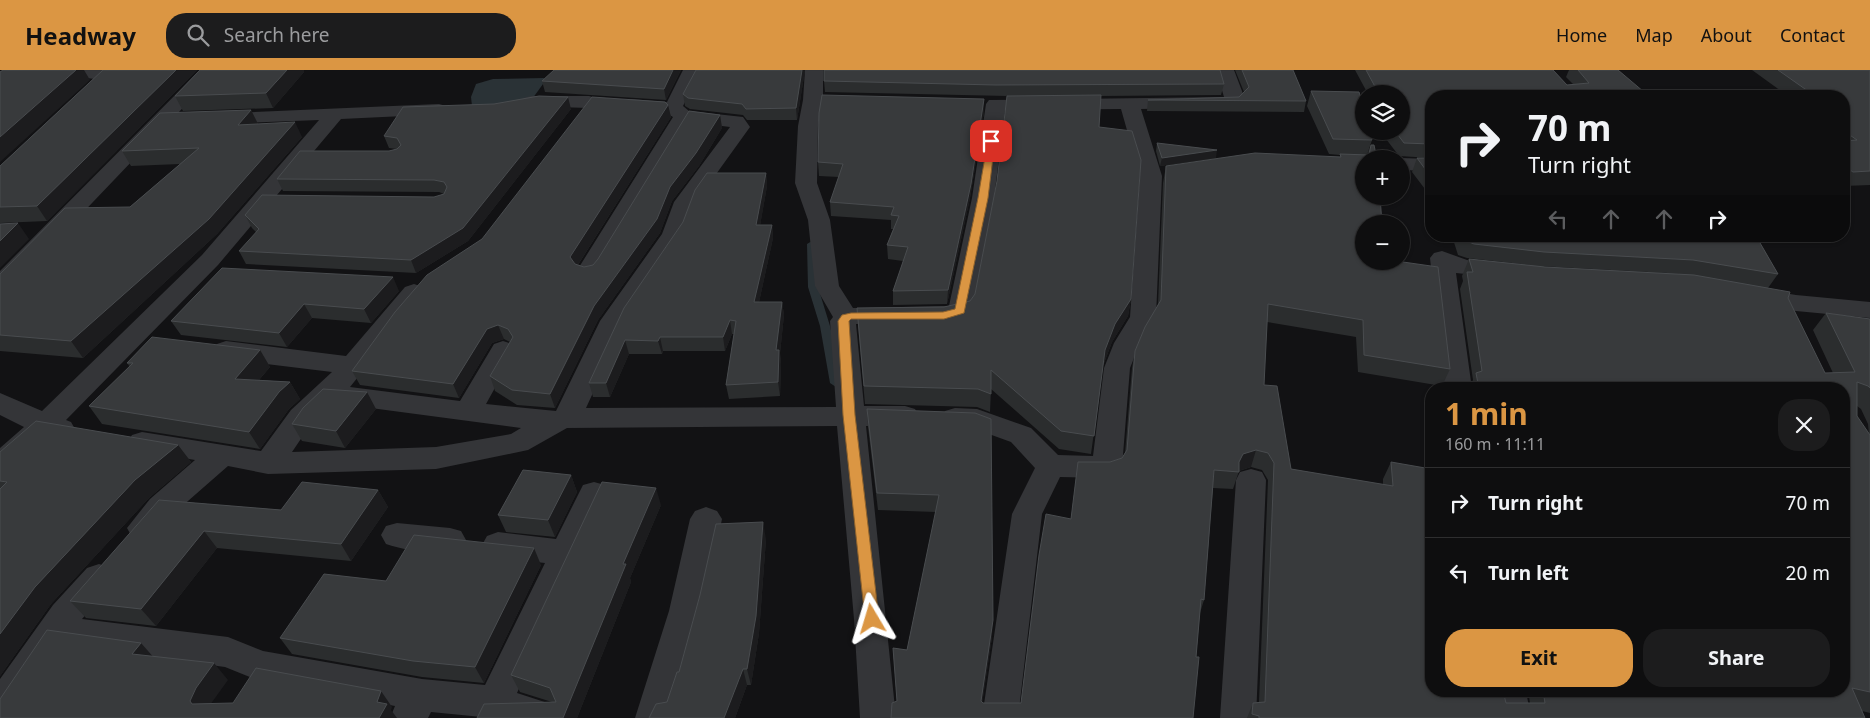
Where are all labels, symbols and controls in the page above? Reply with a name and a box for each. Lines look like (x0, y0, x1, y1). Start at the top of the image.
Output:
search box (166, 13, 516, 58)
text: Headway (25, 19, 136, 52)
icon: search (184, 21, 212, 49)
text: Search here (224, 22, 330, 48)
text: Home (1556, 23, 1607, 47)
text: Map (1635, 23, 1673, 47)
text: About (1701, 23, 1752, 47)
text: Contact (1780, 23, 1845, 47)
map controls (1355, 85, 1410, 270)
button: layers (1355, 85, 1410, 140)
text: 70 m (1528, 104, 1611, 151)
icon: right (1445, 110, 1510, 175)
pin (970, 120, 1012, 162)
icon: arrive (977, 127, 1005, 155)
text: Turn right (1528, 149, 1631, 179)
button: + (1355, 150, 1410, 205)
icon: left (1544, 205, 1572, 233)
icon: ahead (1597, 205, 1625, 233)
icon: ahead (1650, 205, 1678, 233)
icon: right (1703, 205, 1731, 233)
button: − (1355, 215, 1410, 270)
text: 1 min (1445, 393, 1528, 434)
button: close (1778, 399, 1830, 451)
text: 160 m · 11:11 (1445, 433, 1545, 455)
icon: right (1445, 489, 1473, 517)
text: Turn right (1488, 490, 1583, 516)
text: 70 m (1786, 490, 1830, 516)
icon: left (1445, 559, 1473, 587)
text: Turn left (1488, 560, 1569, 586)
text: 20 m (1786, 560, 1830, 586)
position arrow (845, 592, 897, 644)
button: Exit (1445, 629, 1633, 687)
button: Share (1643, 629, 1830, 687)

